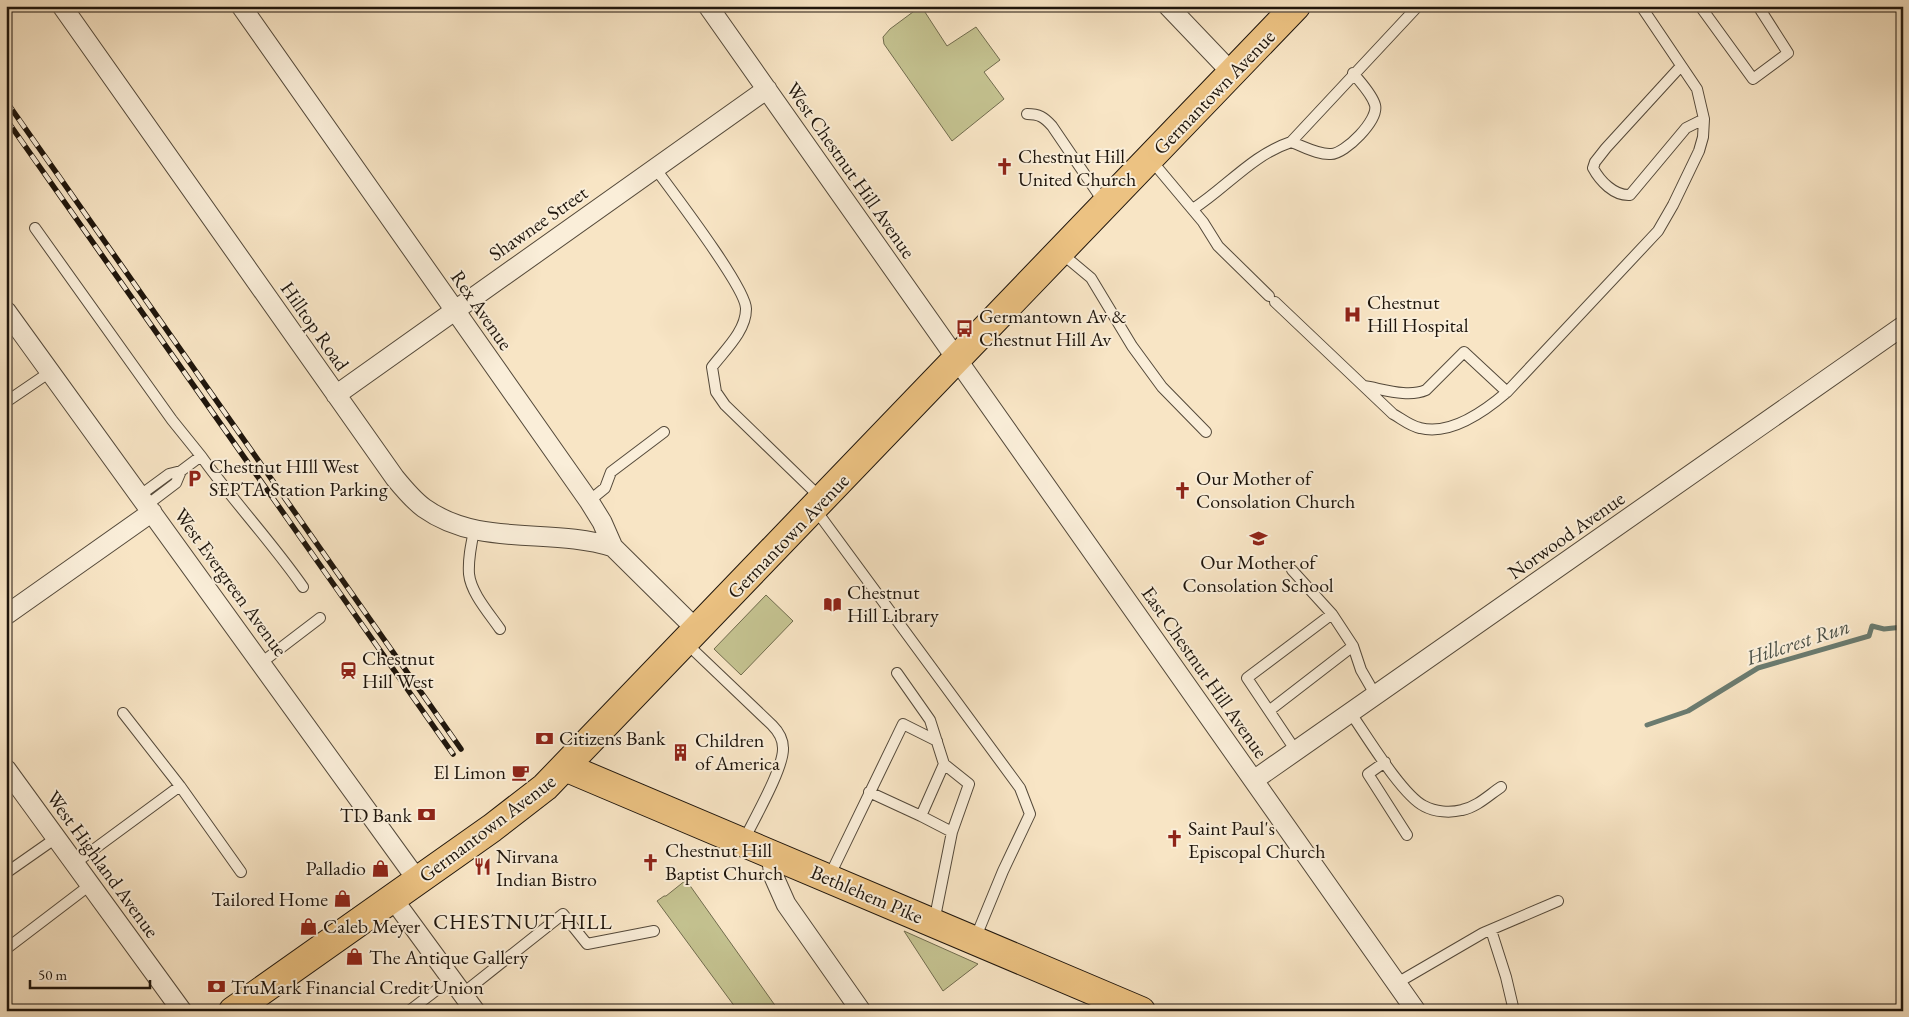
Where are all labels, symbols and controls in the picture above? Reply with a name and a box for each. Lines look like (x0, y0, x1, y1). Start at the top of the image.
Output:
street label: Germantown Avenue (1147, 24, 1281, 160)
street label: West Chestnut Hill Avenue (780, 77, 922, 263)
place label: Chestnut Hill United Church (1018, 143, 1136, 192)
church icon: Chestnut Hill United Church (994, 157, 1014, 177)
street label: Shawnee Street (484, 179, 593, 267)
street label: Rex Avenue (445, 265, 519, 355)
street label: Hilltop Road (275, 276, 356, 376)
place label: Chestnut Hill Hospital (1367, 289, 1469, 338)
place label: Germantown Av & Chestnut Hill Av (979, 303, 1127, 352)
hospital icon: Chestnut Hill Hospital (1343, 304, 1363, 324)
bus stop icon: Germantown Av & Chestnut Hill Av (955, 318, 975, 338)
place label: Chestnut HIll West SEPTA Station Parking (209, 453, 388, 502)
place label: Our Mother of Consolation Church (1196, 465, 1355, 514)
parking icon: Chestnut HIll West SEPTA Station Parking (185, 468, 205, 488)
street label: Germantown Avenue (721, 468, 855, 604)
church icon: Our Mother of Consolation Church (1172, 480, 1192, 500)
street label: Norwood Avenue (1502, 485, 1630, 585)
street label: West Evergreen Avenue (168, 503, 294, 661)
school or university icon: Our Mother of Consolation School (1248, 528, 1268, 548)
place label: Our Mother of Consolation School (1182, 549, 1334, 598)
place label: Chestnut Hill Library (847, 579, 939, 628)
street label: East Chestnut Hill Avenue (1136, 581, 1274, 763)
library icon: Chestnut Hill Library (823, 594, 843, 614)
water label: Hillcrest Run (1742, 612, 1853, 671)
place label: Chestnut Hill West (362, 645, 435, 694)
station icon: Chestnut Hill West (338, 660, 358, 680)
place label: Citizens Bank (559, 725, 666, 751)
place label: Children of America (695, 727, 780, 776)
bank icon: Citizens Bank (535, 728, 555, 748)
building icon: Children of America (671, 742, 691, 762)
place label: El Limon (433, 759, 506, 785)
cafe icon: El Limon (510, 762, 530, 782)
street label: Germantown Avenue (413, 768, 561, 888)
street label: West Highland Avenue (41, 785, 165, 943)
place label: TD Bank (340, 802, 413, 828)
bank icon: TD Bank (416, 805, 436, 825)
place label: Saint Paul's Episcopal Church (1188, 815, 1326, 864)
church icon: Saint Paul's Episcopal Church (1164, 829, 1184, 849)
place label: Chestnut Hill Baptist Church (665, 837, 783, 886)
place label: Nirvana Indian Bistro (496, 843, 597, 892)
church icon: Chestnut Hill Baptist Church (641, 852, 661, 872)
place label: Palladio (305, 855, 366, 881)
restaurant icon: Nirvana Indian Bistro (472, 857, 492, 877)
shop icon: Palladio (370, 858, 390, 878)
street label: Bethlehem Pike (807, 859, 927, 929)
place label: Tailored Home (211, 886, 328, 912)
shop icon: Tailored Home (332, 889, 352, 909)
district label: CHESTNUT HILL (433, 908, 613, 935)
place label: Caleb Meyer (323, 913, 421, 939)
shop icon: Caleb Meyer (299, 916, 319, 936)
place label: The Antique Gallery (369, 944, 528, 970)
shop icon: The Antique Gallery (345, 947, 365, 967)
scale bar (30, 957, 150, 989)
text: 50 m (38, 965, 67, 984)
place label: TruMark Financial Credit Union (231, 974, 484, 1000)
bank icon: TruMark Financial Credit Union (207, 977, 227, 997)

